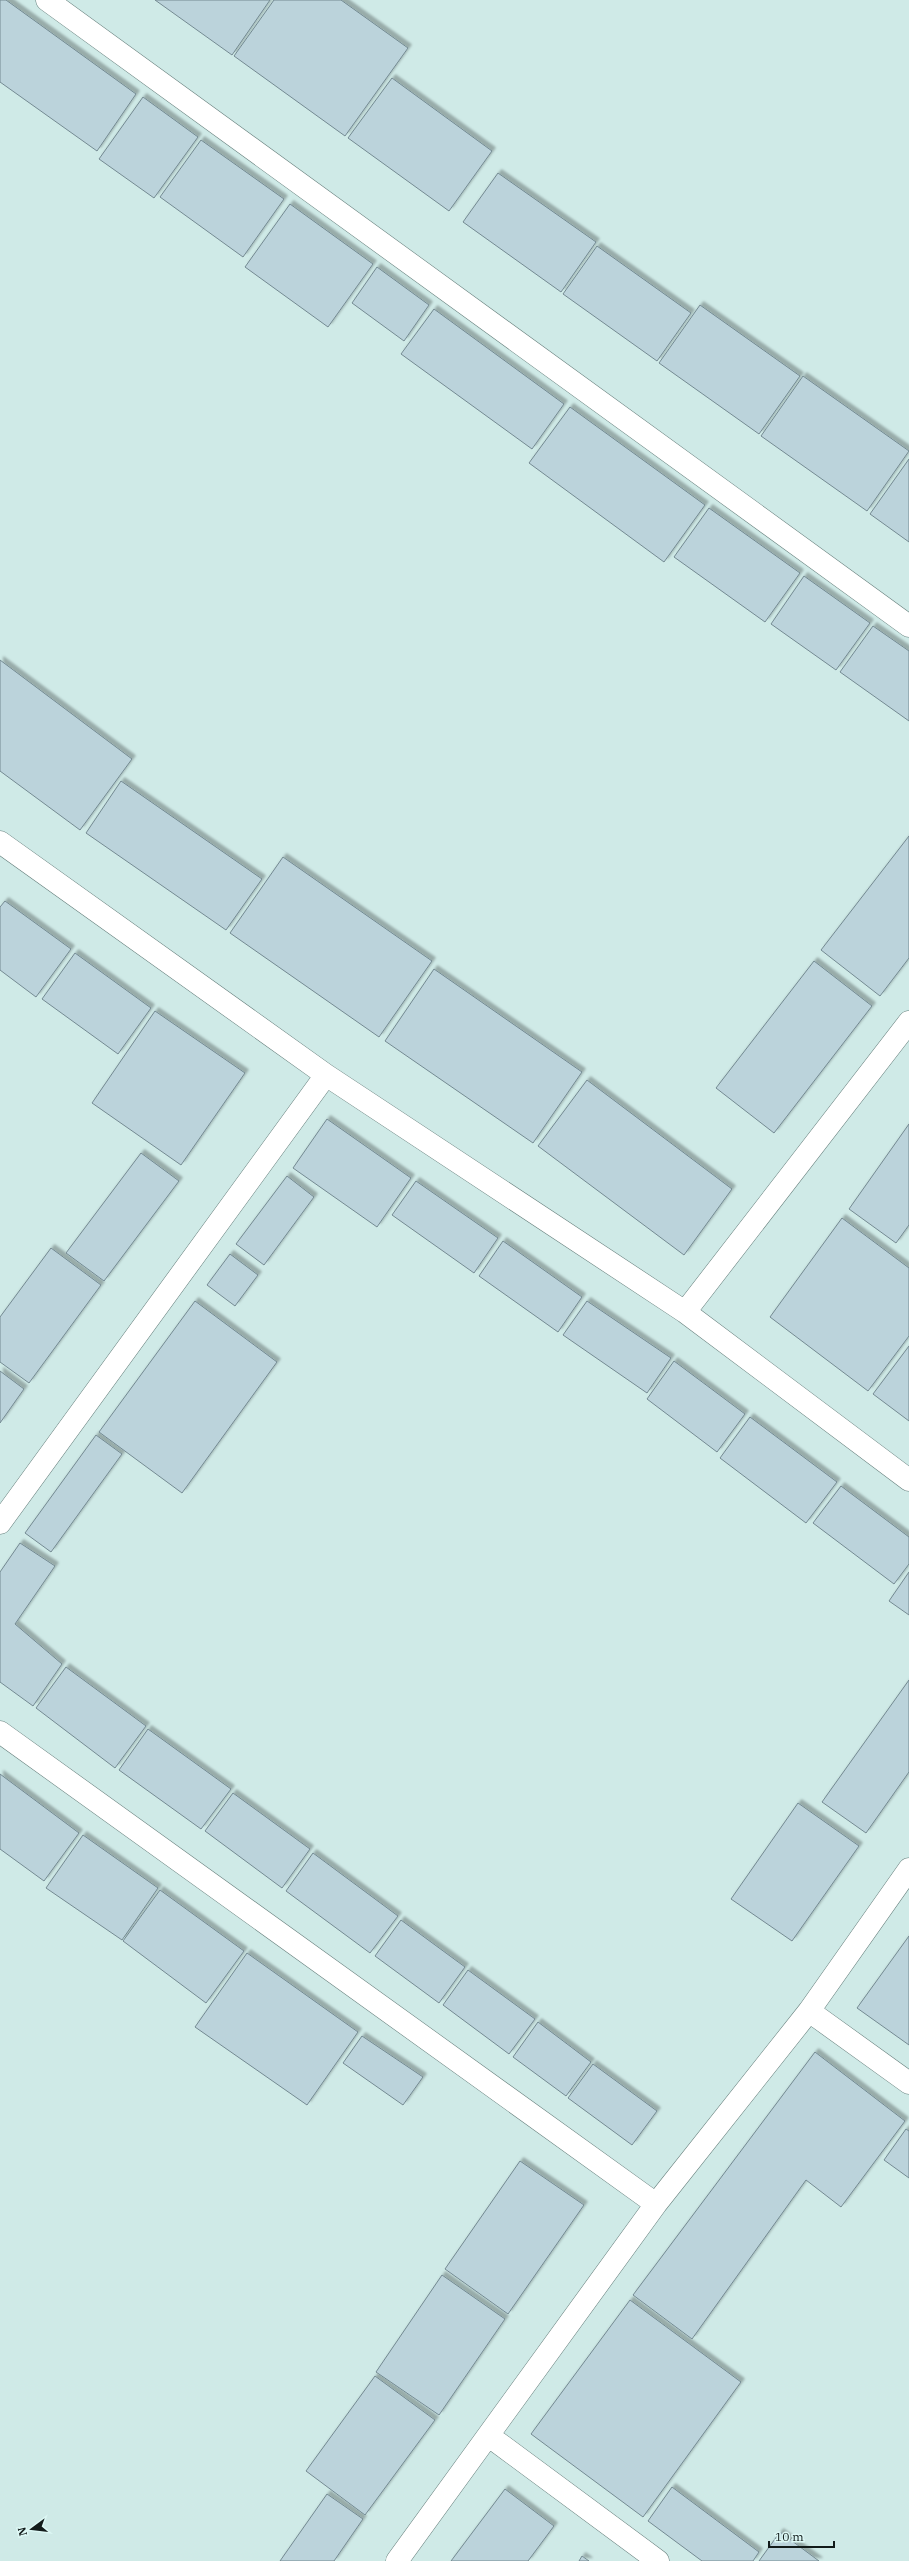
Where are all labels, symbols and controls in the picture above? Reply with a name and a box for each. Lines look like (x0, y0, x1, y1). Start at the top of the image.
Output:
north arrow (12, 2509, 52, 2549)
scale bar (769, 2523, 834, 2549)
text: N (14, 2525, 30, 2538)
text: 10 m (775, 2529, 804, 2544)

